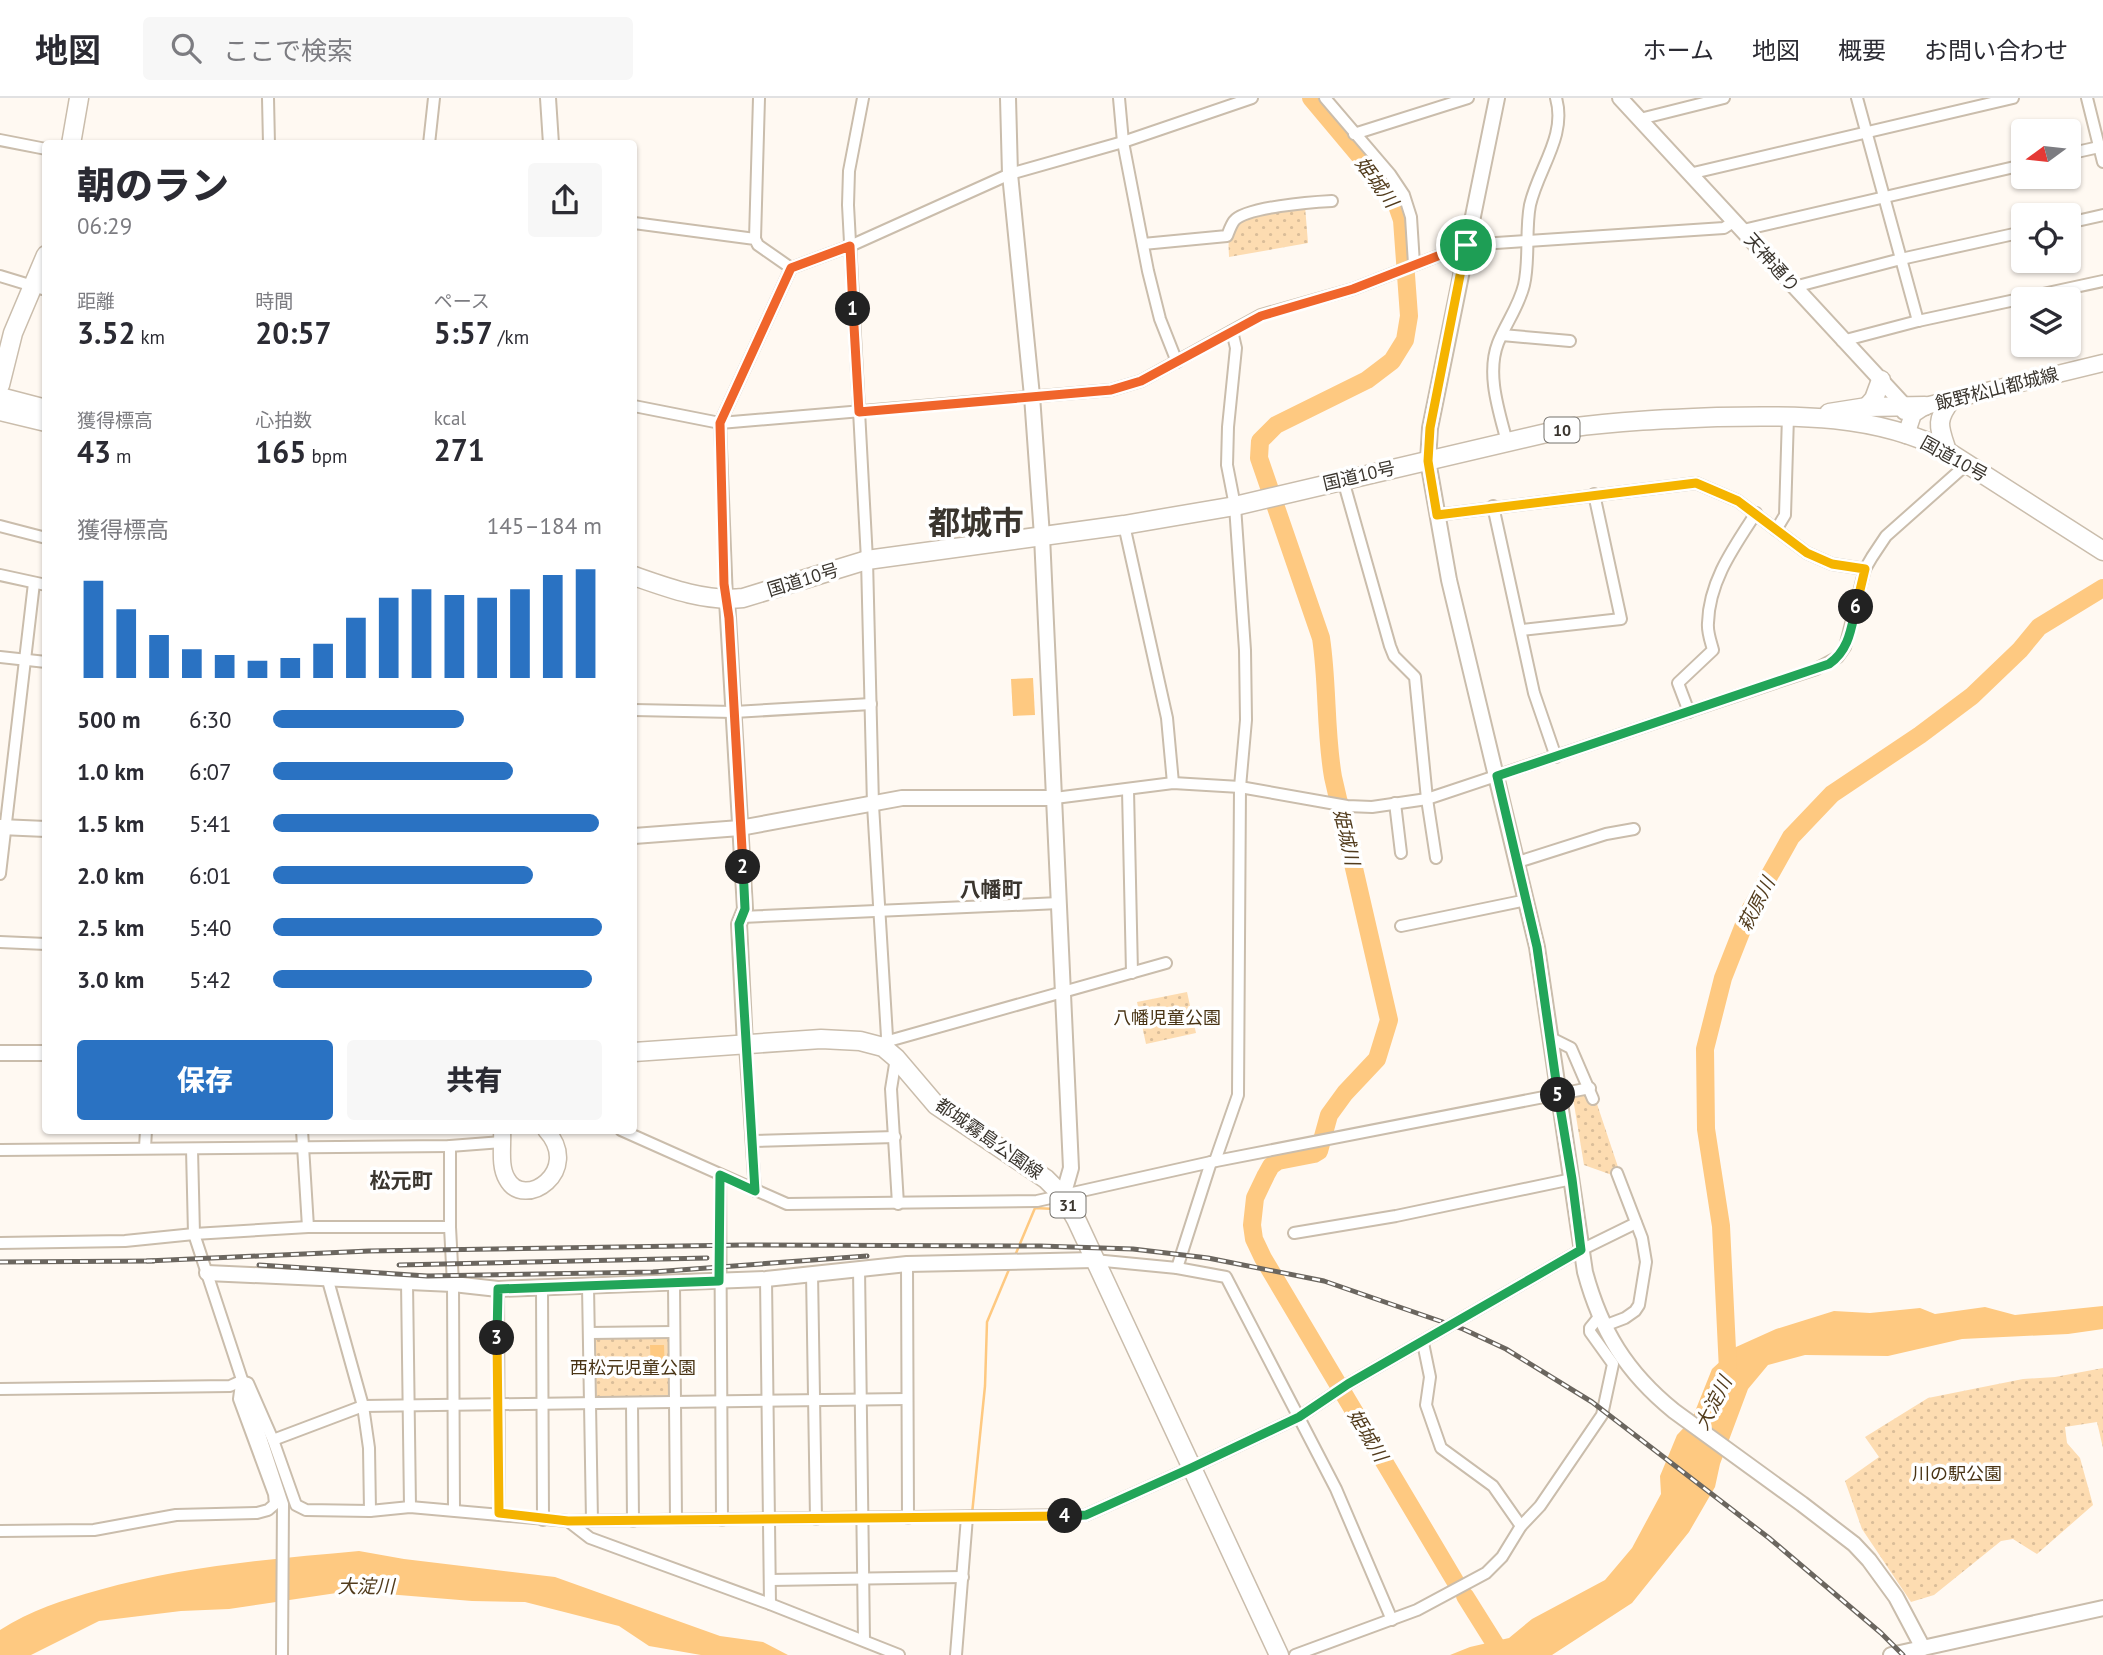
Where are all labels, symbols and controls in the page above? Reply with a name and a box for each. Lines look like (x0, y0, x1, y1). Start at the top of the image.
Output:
search box (143, 17, 633, 80)
text: 地図 (35, 28, 101, 71)
icon: search (167, 29, 205, 67)
text: ここで検索 (223, 34, 353, 67)
text: ホーム (1643, 35, 1714, 66)
text: 地図 (1752, 35, 1800, 66)
text: 概要 (1838, 35, 1886, 66)
text: お問い合わせ (1924, 35, 2068, 66)
north arrow (2011, 119, 2081, 189)
map controls (2011, 119, 2081, 357)
water label: 姫城川 (1351, 152, 1405, 214)
text: 朝のラン (77, 160, 229, 209)
button: share (528, 163, 602, 237)
button: locate (2011, 203, 2081, 273)
text: 06:29 (77, 211, 132, 240)
pin (1436, 215, 1496, 275)
icon: arrive (1447, 226, 1485, 264)
street label: 天神通り (1740, 228, 1805, 297)
button: layers (2011, 287, 2081, 357)
text: 距離 (77, 289, 115, 313)
text: 時間 (255, 289, 293, 313)
text: ペース (434, 289, 490, 313)
pin: 1 (836, 292, 870, 326)
text: 1 (847, 296, 858, 320)
text: 3.52 (77, 313, 135, 352)
text: 20:57 (255, 313, 331, 352)
text: 5:57 (434, 313, 493, 352)
text: km (135, 325, 165, 349)
text: /km (493, 325, 529, 349)
street label: 飯野松山都城線 (1933, 362, 2061, 415)
text: kcal (434, 406, 466, 430)
text: 獲得標高 (77, 408, 153, 432)
text: 心拍数 (255, 408, 312, 432)
road number: 10 (1544, 418, 1580, 442)
text: 271 (434, 430, 485, 469)
street label: 国道10号 (1916, 431, 1992, 486)
text: 43 (77, 432, 111, 471)
text: 165 (255, 432, 306, 471)
text: m (111, 444, 132, 468)
text: bpm (306, 444, 347, 468)
street label: 国道10号 (1320, 456, 1397, 495)
district label: 都城市 (928, 501, 1024, 543)
text: 145–184 m (487, 511, 602, 540)
text: 獲得標高 (77, 515, 169, 544)
street label: 国道10号 (764, 558, 841, 601)
pin: 6 (1839, 589, 1874, 624)
text: 6 (1850, 594, 1861, 618)
text: 500 m (77, 705, 140, 734)
text: 6:30 (189, 705, 232, 734)
text: 1.0 km (77, 757, 144, 786)
text: 6:07 (189, 757, 232, 786)
water label: 姫城川 (1329, 807, 1366, 869)
text: 1.5 km (77, 809, 144, 838)
text: 5:41 (189, 809, 232, 838)
pin: 2 (726, 850, 760, 884)
text: 2 (737, 854, 748, 878)
text: 2.0 km (77, 861, 144, 890)
text: 6:01 (189, 861, 232, 890)
water label: 萩原川 (1732, 871, 1781, 935)
district label: 八幡町 (960, 876, 1023, 903)
text: 2.5 km (77, 913, 144, 942)
text: 5:40 (189, 913, 232, 942)
text: 3.0 km (77, 965, 144, 994)
text: 5:42 (189, 965, 232, 994)
park label: 八幡児童公園 (1113, 1006, 1221, 1029)
button: 保存 (77, 1040, 333, 1120)
button: 共有 (347, 1040, 602, 1120)
pin: 5 (1540, 1077, 1576, 1112)
text: 5 (1552, 1082, 1563, 1106)
street label: 都城霧島公園線 (931, 1093, 1047, 1184)
district label: 松元町 (370, 1167, 433, 1194)
road number: 31 (1050, 1192, 1086, 1218)
pin: 3 (480, 1320, 514, 1356)
text: 3 (491, 1325, 502, 1349)
park label: 西松元児童公園 (570, 1356, 696, 1379)
water label: 大淀川 (1689, 1370, 1738, 1434)
water label: 姫城川 (1343, 1404, 1394, 1467)
park label: 川の駅公園 (1912, 1462, 2002, 1485)
pin: 4 (1048, 1498, 1082, 1534)
text: 4 (1059, 1503, 1070, 1527)
water label: 大淀川 (337, 1574, 396, 1598)

